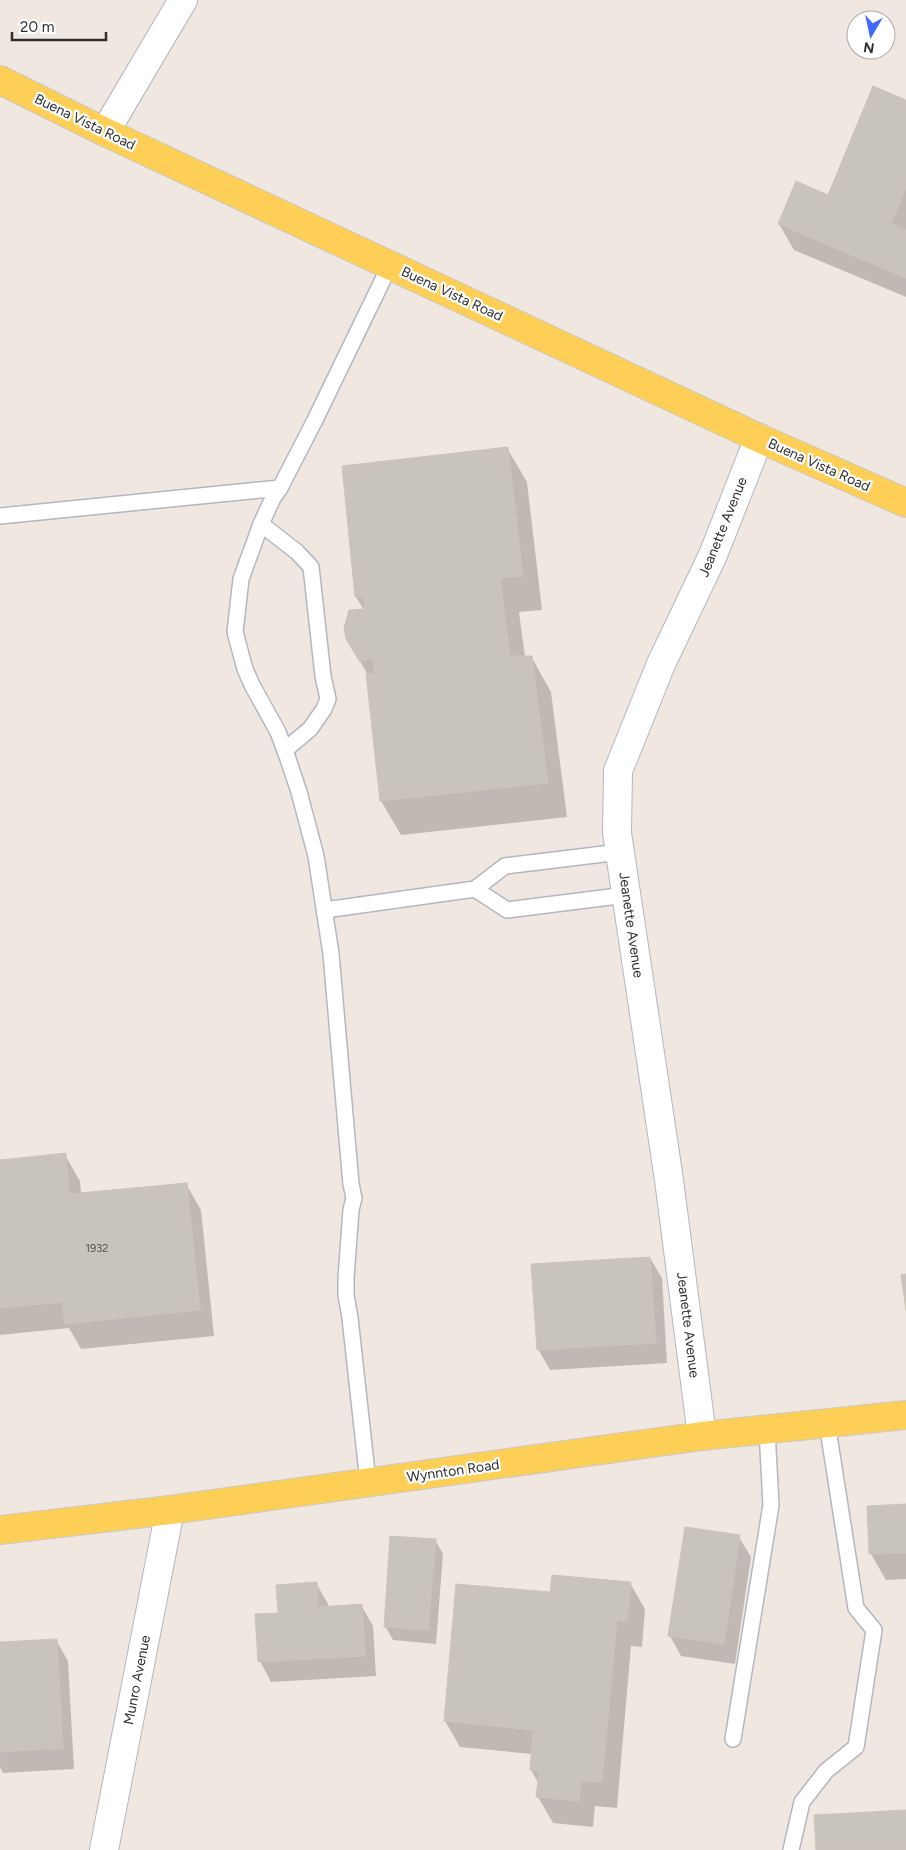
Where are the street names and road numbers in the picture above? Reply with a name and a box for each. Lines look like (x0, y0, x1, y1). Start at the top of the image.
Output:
street label: Buena Vista Road (32, 90, 138, 154)
street label: Buena Vista Road (399, 263, 505, 325)
street label: Buena Vista Road (765, 435, 873, 495)
street label: Jeanette Avenue (695, 474, 751, 580)
street label: Jeanette Avenue (615, 871, 647, 979)
street label: Jeanette Avenue (673, 1271, 703, 1379)
street label: Wynnton Road (406, 1456, 500, 1486)
street label: Munro Avenue (120, 1633, 154, 1726)

